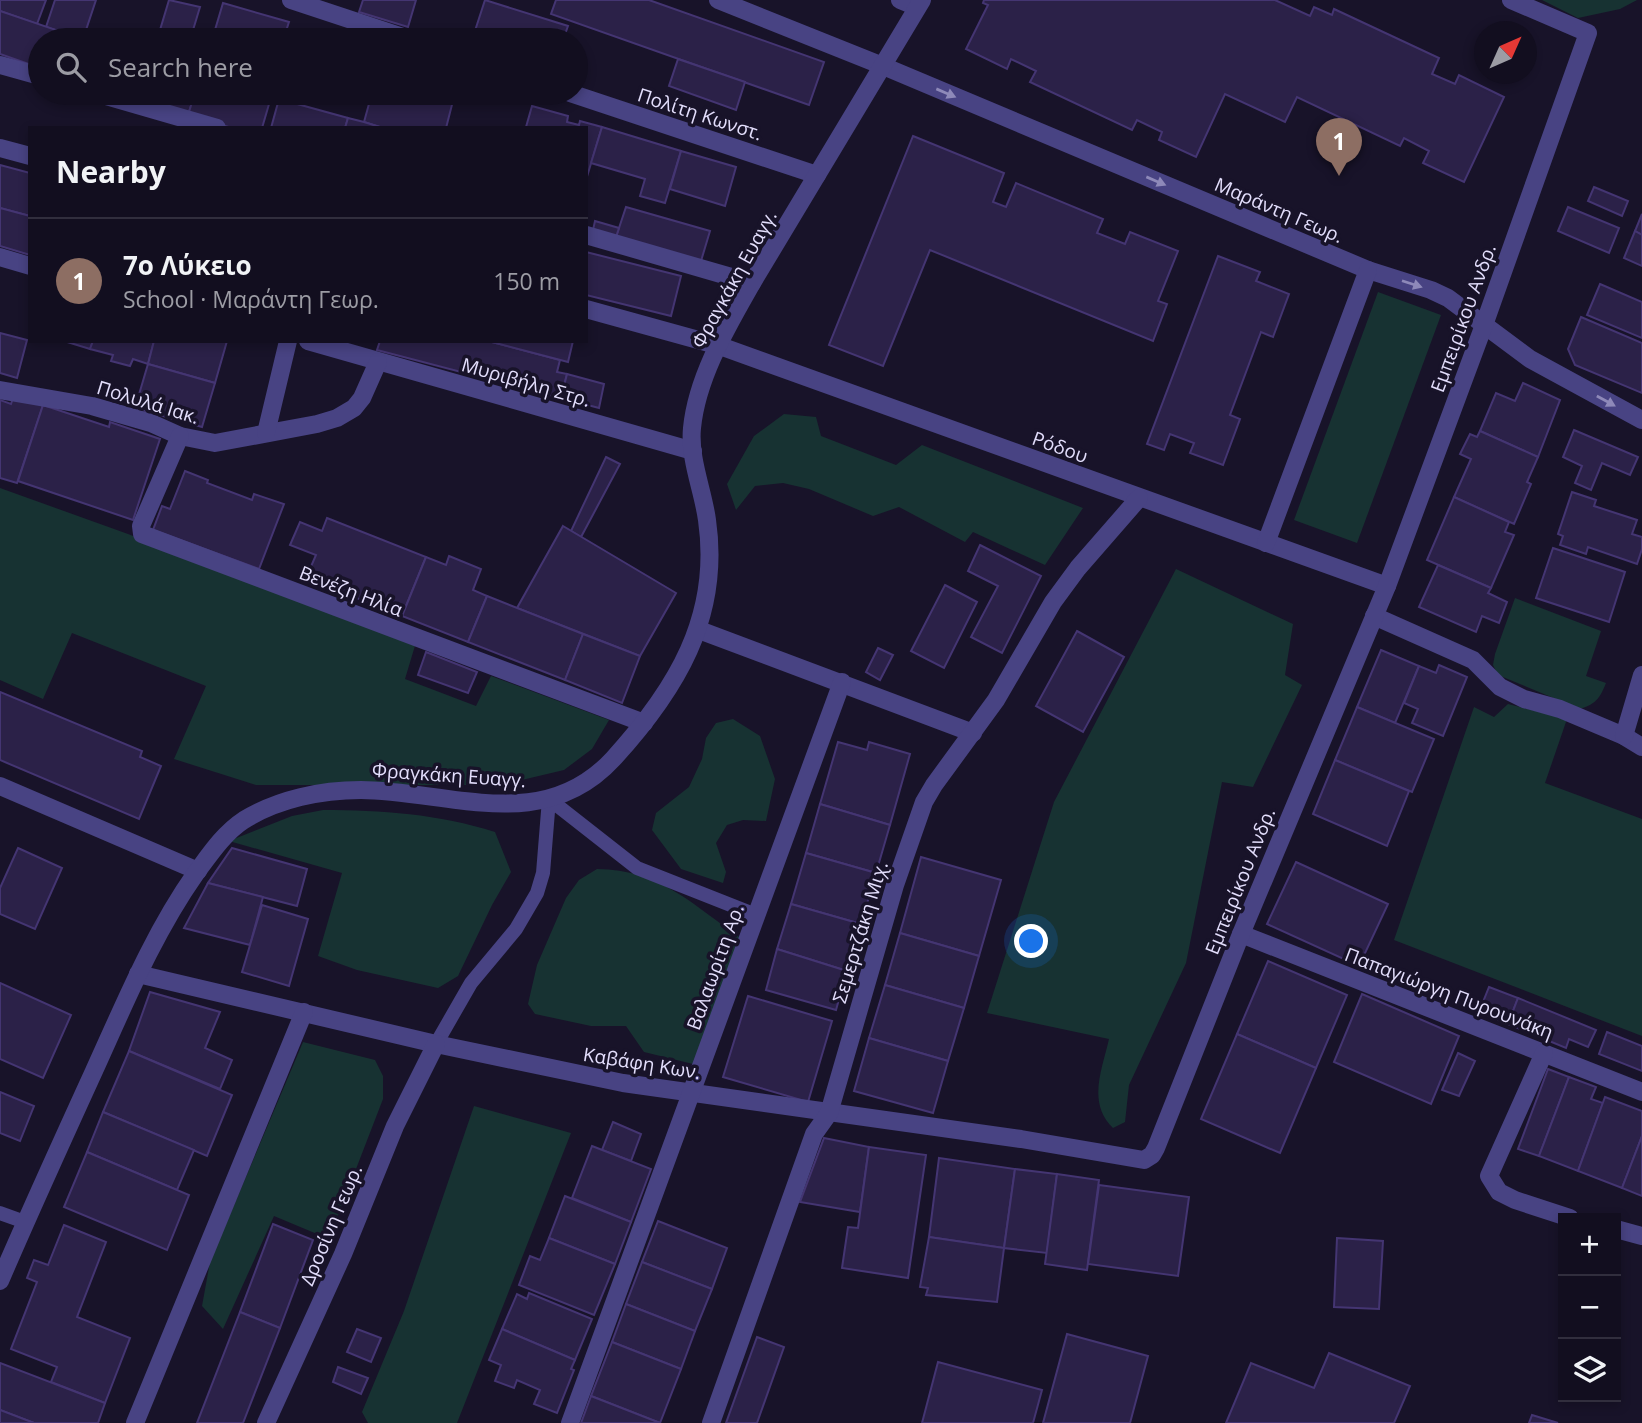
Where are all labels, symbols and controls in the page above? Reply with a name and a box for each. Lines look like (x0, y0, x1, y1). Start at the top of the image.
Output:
north arrow (1474, 21, 1537, 84)
search box (28, 28, 588, 105)
icon: search (52, 48, 90, 86)
text: Search here (108, 49, 253, 85)
street label: Πολίτη Κωνστ. (634, 82, 766, 146)
one-way arrow (936, 87, 957, 98)
pin: 1 (1316, 118, 1362, 176)
text: Nearby (56, 151, 166, 192)
street label: Μαράντη Γεωρ. (1211, 171, 1347, 249)
one-way arrow (1145, 175, 1166, 186)
street label: Φραγκάκη Ευαγγ. (685, 205, 783, 353)
street label: Εμπειρίκου Ανδρ. (1424, 240, 1502, 396)
text: 7o Λύκειο (123, 247, 252, 283)
text: 1 (72, 265, 86, 297)
text: 150 m (493, 265, 560, 297)
one-way arrow (1402, 279, 1423, 290)
text: School · Μαράντη Γεωρ. (123, 283, 379, 315)
street label: Μυριβήλη Στρ. (458, 351, 594, 413)
street label: Πολυλά Ιακ. (94, 374, 202, 430)
one-way arrow (1596, 395, 1615, 407)
street label: Ρόδου (1029, 425, 1091, 469)
street label: Βενέζη Ηλία (296, 559, 407, 623)
street label: Φραγκάκη Ευαγγ. (371, 757, 527, 793)
street label: Εμπειρίκου Ανδρ. (1199, 804, 1281, 958)
street label: Σεμερτζάκη Μιχ. (826, 858, 894, 1006)
street label: Βαλαωρίτη Αρ. (680, 900, 750, 1034)
your location (1014, 924, 1048, 958)
street label: Παπαγιώργη Πυρουνάκη (1341, 941, 1557, 1045)
street label: Καβάφη Κων. (581, 1041, 703, 1085)
street label: Δροσίνη Γεωρ. (294, 1161, 368, 1289)
map controls (1558, 1213, 1621, 1402)
button: + (1558, 1213, 1621, 1276)
button: − (1558, 1276, 1621, 1339)
button: layers (1558, 1339, 1621, 1402)

